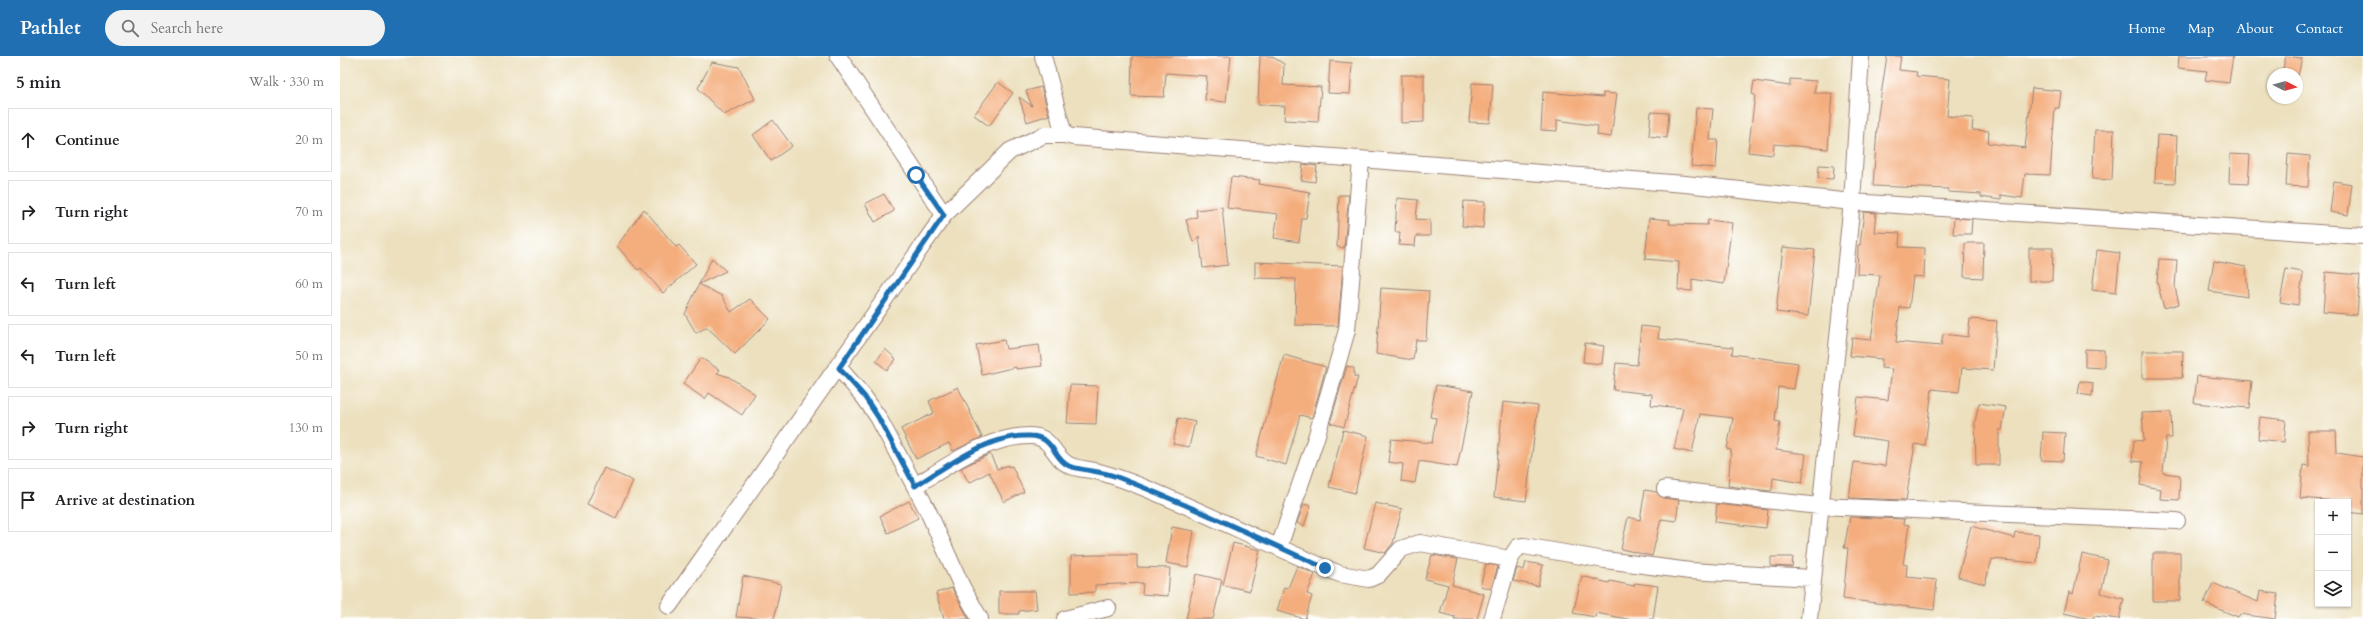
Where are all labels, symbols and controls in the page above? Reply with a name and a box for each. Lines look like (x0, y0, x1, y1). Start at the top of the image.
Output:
search box (105, 10, 385, 46)
text: Pathlet (20, 15, 81, 41)
icon: search (119, 17, 141, 39)
text: Search here (151, 18, 223, 38)
text: Home (2128, 19, 2166, 38)
text: Map (2188, 19, 2214, 38)
text: About (2236, 19, 2273, 38)
text: Contact (2295, 19, 2343, 38)
north arrow (2267, 68, 2303, 104)
text: 5 min (16, 71, 61, 94)
text: Walk · 330 m (249, 73, 324, 91)
icon: ahead (17, 129, 39, 151)
text: Continue (55, 130, 120, 150)
text: 20 m (295, 131, 323, 149)
route start (907, 166, 925, 184)
icon: right (17, 201, 39, 223)
text: Turn right (55, 202, 128, 222)
text: 70 m (295, 203, 323, 221)
icon: left (17, 273, 39, 295)
text: Turn left (55, 274, 116, 294)
text: 60 m (295, 275, 323, 293)
icon: left (17, 345, 39, 367)
text: Turn left (55, 346, 116, 366)
text: 50 m (295, 347, 323, 365)
icon: right (17, 417, 39, 439)
text: Turn right (55, 418, 128, 438)
text: 130 m (289, 419, 323, 437)
icon: arrive (17, 489, 39, 511)
text: Arrive at destination (55, 490, 195, 510)
map controls (2315, 499, 2351, 607)
button: + (2315, 499, 2351, 535)
button: − (2315, 535, 2351, 571)
route end (1316, 559, 1334, 577)
button: layers (2315, 571, 2351, 607)

